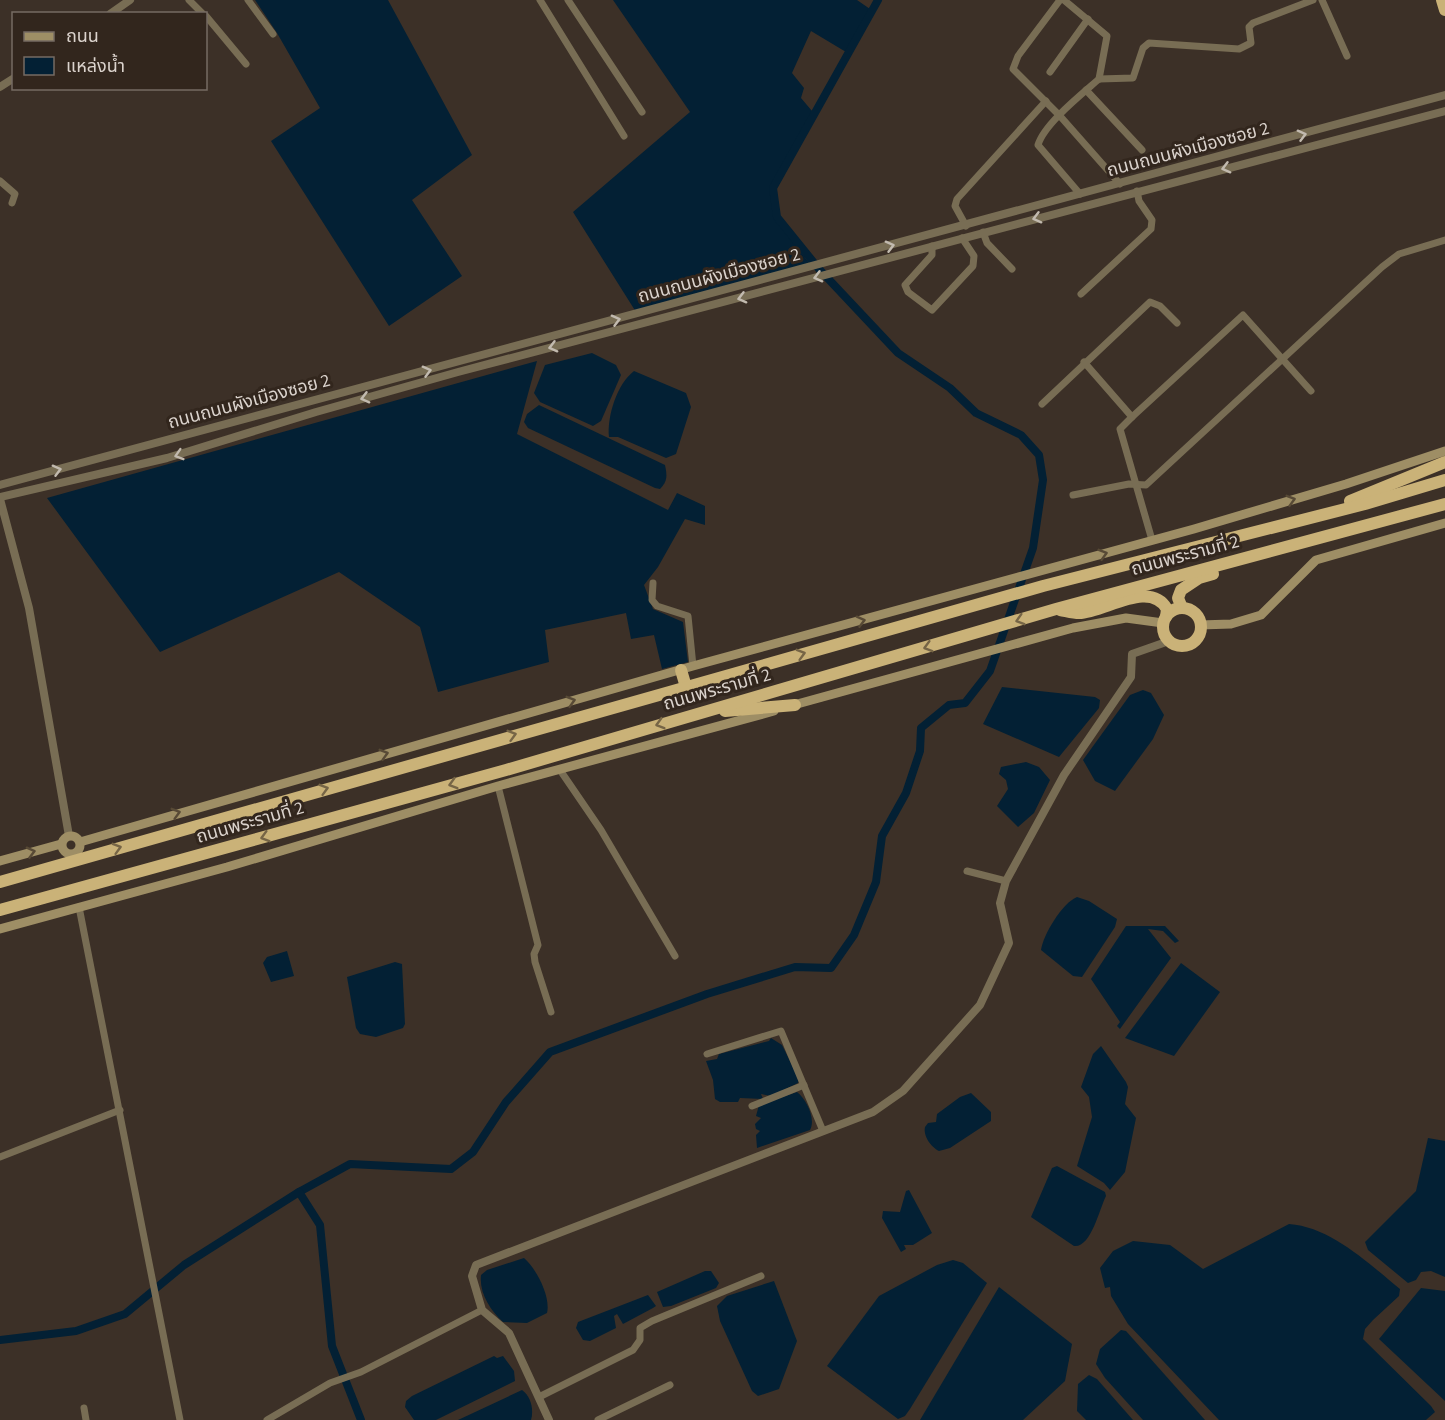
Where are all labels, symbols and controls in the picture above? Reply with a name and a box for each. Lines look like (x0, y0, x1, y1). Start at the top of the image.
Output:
legend (12, 12, 207, 90)
text: ถนน (66, 24, 99, 49)
text: แหล่งน้ำ (66, 53, 125, 79)
street label: ถนนถนนผังเมืองซอย 2 (1104, 116, 1272, 183)
one-way arrow (1297, 130, 1307, 143)
one-way arrow (1221, 160, 1231, 173)
one-way arrow (1032, 210, 1042, 223)
one-way arrow (885, 241, 895, 253)
street label: ถนนถนนผังเมืองซอย 2 (635, 242, 803, 309)
one-way arrow (813, 270, 823, 283)
one-way arrow (737, 290, 747, 303)
one-way arrow (610, 315, 621, 327)
one-way arrow (549, 340, 559, 352)
one-way arrow (422, 365, 432, 378)
street label: ถนนถนนผังเมืองซอย 2 (165, 368, 333, 435)
one-way arrow (360, 390, 370, 403)
one-way arrow (174, 448, 185, 460)
one-way arrow (51, 465, 61, 477)
one-way arrow (1285, 495, 1296, 507)
street label: ถนนพระรามที่ 2 (1128, 528, 1242, 582)
one-way arrow (1097, 549, 1108, 561)
one-way arrow (1015, 613, 1026, 625)
one-way arrow (855, 615, 865, 628)
one-way arrow (923, 640, 934, 652)
one-way arrow (796, 649, 806, 662)
street label: ถนนพระรามที่ 2 (660, 661, 774, 717)
one-way arrow (566, 696, 576, 708)
one-way arrow (655, 717, 666, 729)
one-way arrow (506, 730, 517, 742)
one-way arrow (378, 749, 389, 761)
one-way arrow (448, 777, 458, 790)
one-way arrow (319, 784, 329, 796)
street label: ถนนพระรามที่ 2 (193, 794, 307, 850)
one-way arrow (170, 808, 181, 820)
one-way arrow (260, 829, 270, 842)
one-way arrow (111, 843, 122, 855)
one-way arrow (26, 847, 36, 860)

